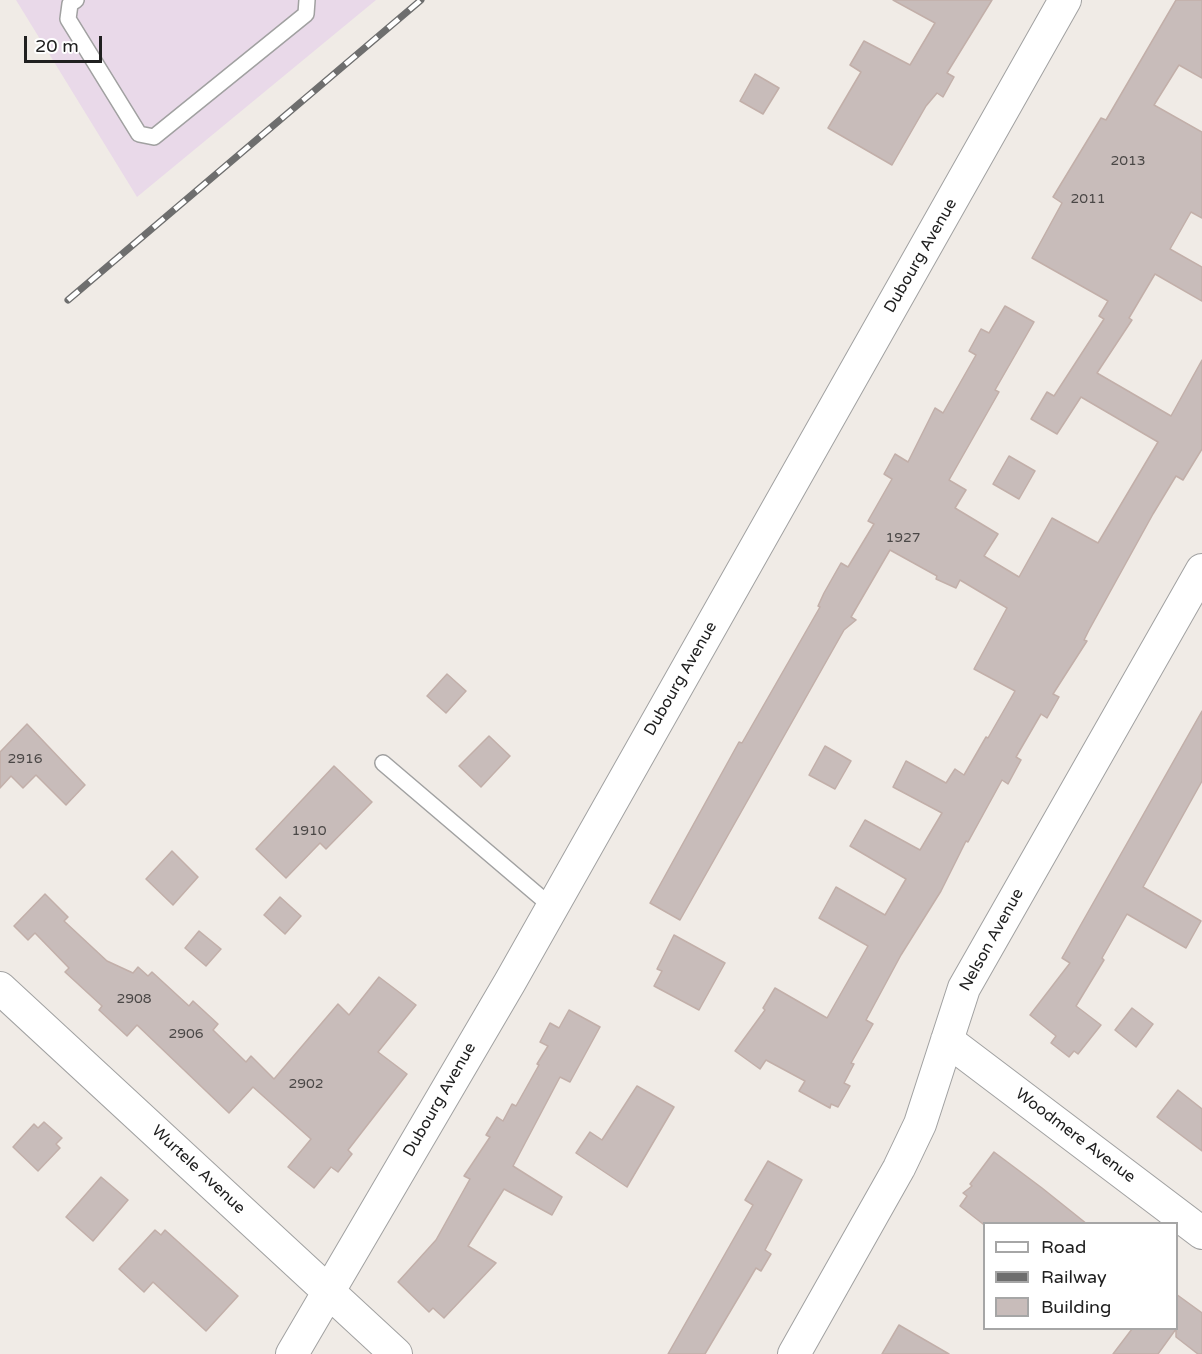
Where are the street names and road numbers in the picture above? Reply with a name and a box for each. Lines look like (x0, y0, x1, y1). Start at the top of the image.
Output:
street label: Dubourg Avenue (881, 196, 961, 316)
street label: Dubourg Avenue (641, 619, 721, 739)
street label: Nelson Avenue (956, 885, 1028, 995)
street label: Dubourg Avenue (400, 1040, 480, 1160)
street label: Woodmere Avenue (1011, 1085, 1139, 1187)
street label: Wurtele Avenue (147, 1122, 249, 1218)

